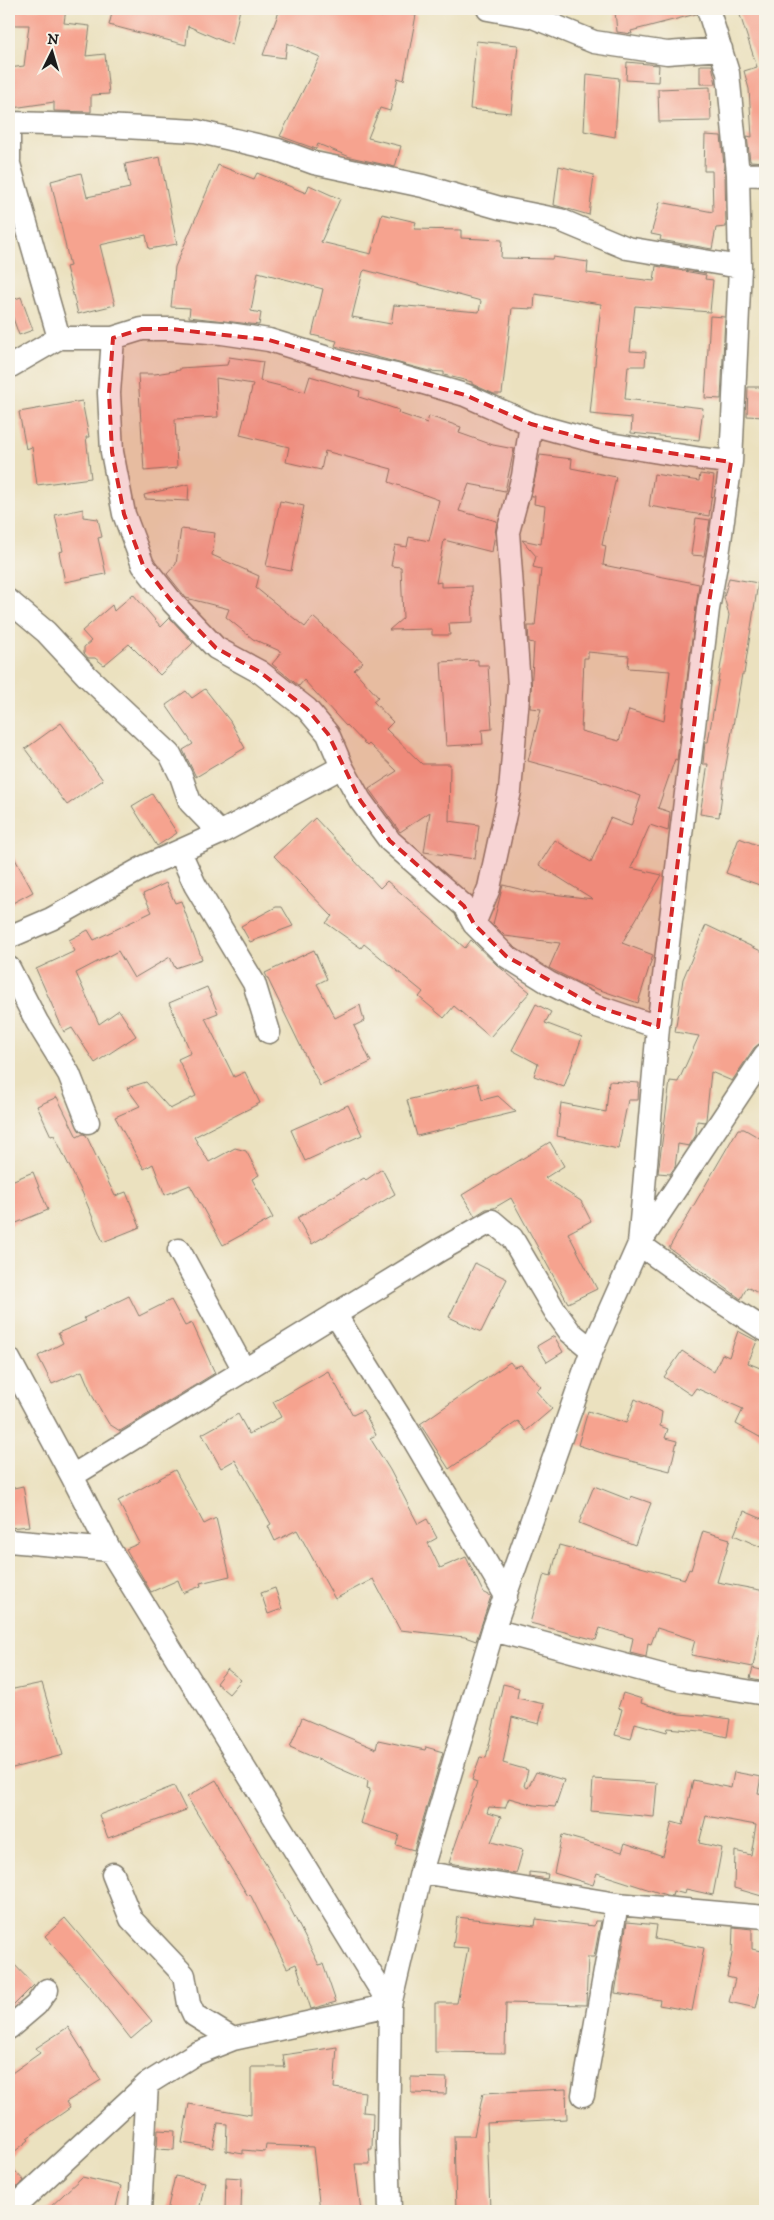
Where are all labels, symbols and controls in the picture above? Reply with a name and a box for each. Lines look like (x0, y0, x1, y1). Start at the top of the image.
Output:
north arrow (28, 28, 78, 78)
text: N (47, 31, 60, 50)

